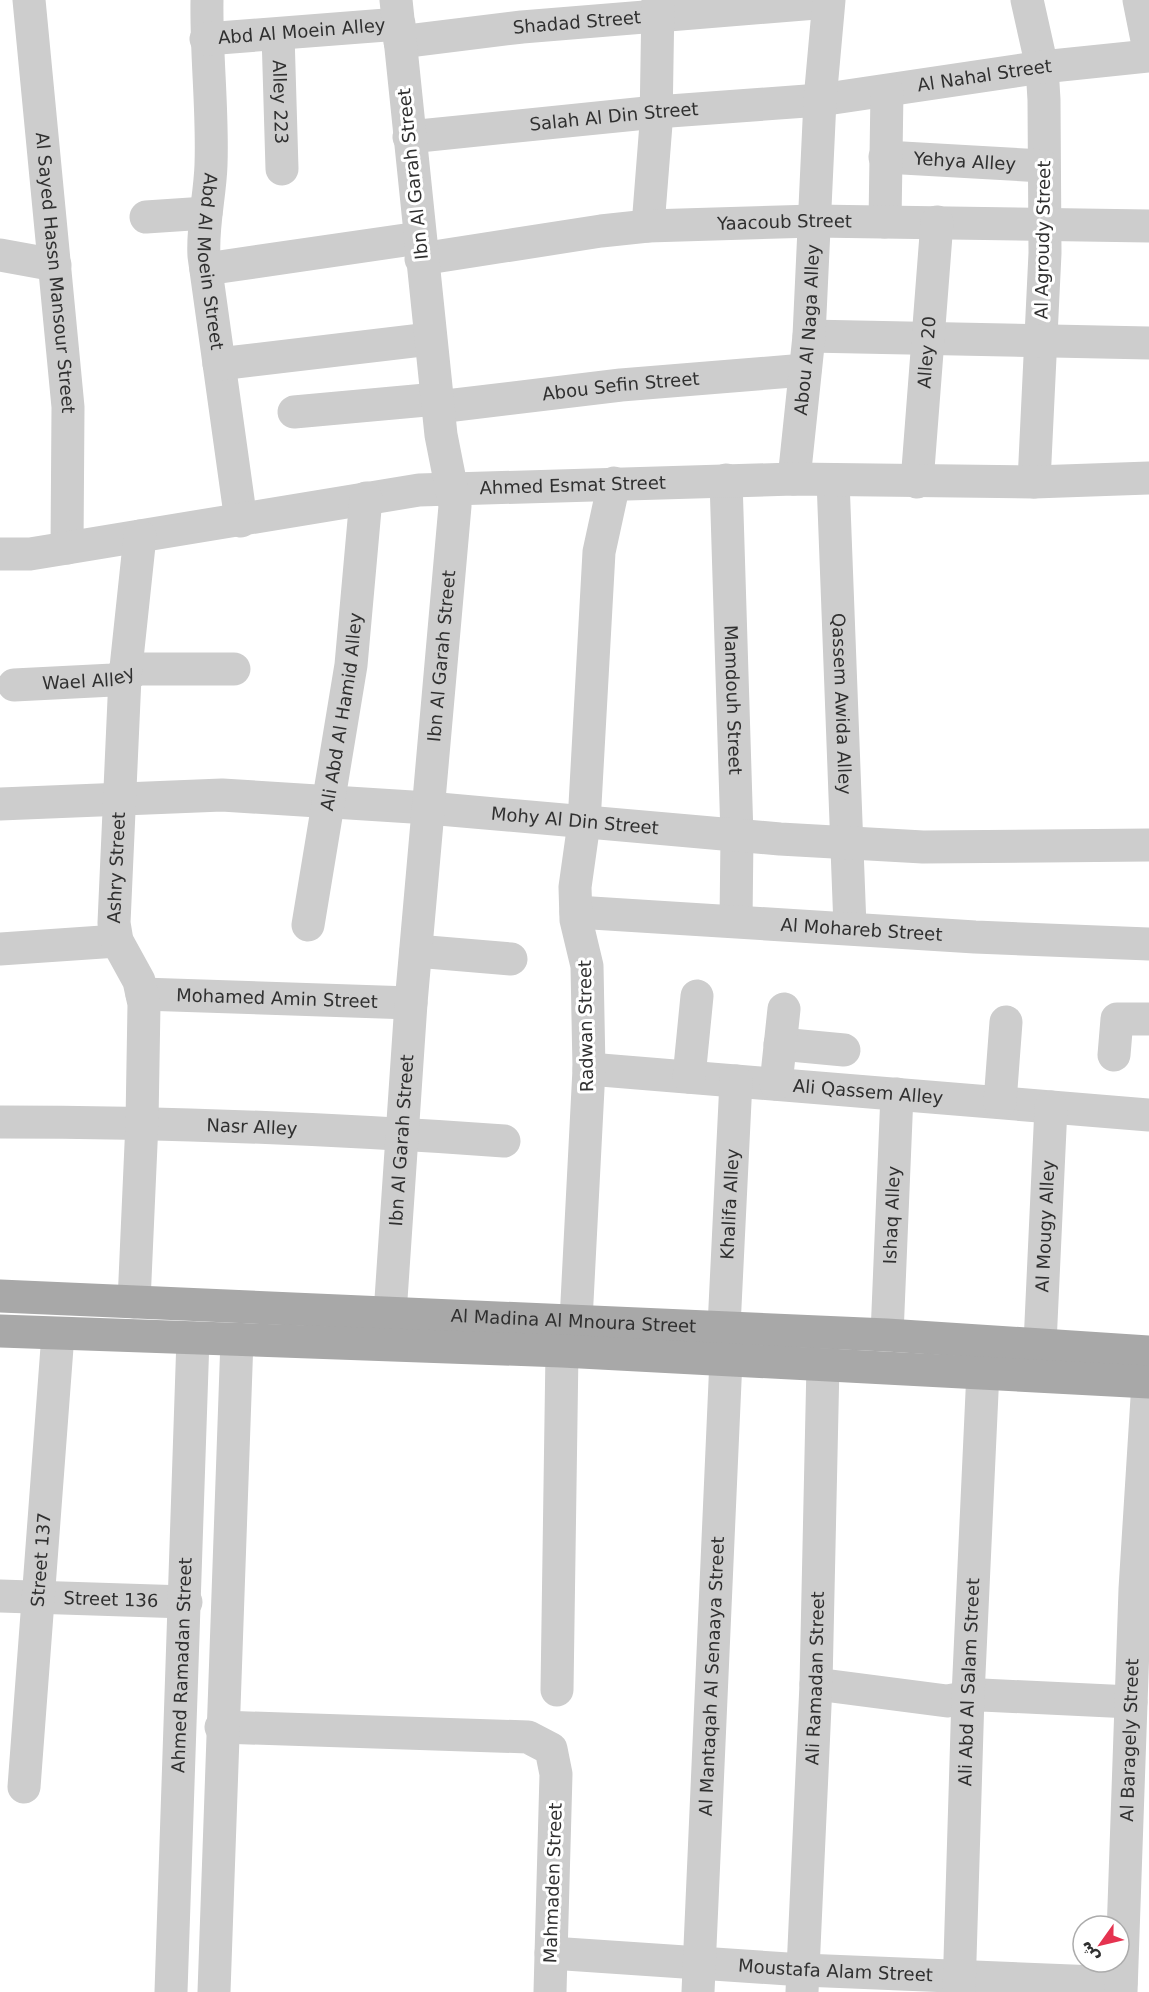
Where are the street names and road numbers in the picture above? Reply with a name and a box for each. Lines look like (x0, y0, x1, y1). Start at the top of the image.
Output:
street label: Shadad Street (512, 6, 642, 38)
street label: Abd Al Moein Alley (217, 14, 387, 48)
street label: Al Nahal Street (916, 55, 1053, 95)
street label: Alley 223 (269, 60, 292, 144)
street label: Ibn Al Garah Street (393, 87, 432, 261)
street label: Salah Al Din Street (529, 98, 699, 135)
street label: Al Sayed Hassn Mansour Street (32, 131, 79, 414)
street label: Yehya Alley (912, 148, 1017, 174)
street label: Al Agroudy Street (1031, 160, 1054, 320)
street label: Abd Al Moein Street (194, 172, 228, 351)
street label: Yaacoub Street (716, 210, 852, 234)
street label: Abou Al Naga Alley (790, 243, 823, 416)
street label: Alley 20 (913, 315, 940, 389)
street label: Abou Sefin Street (541, 368, 700, 404)
street label: Ahmed Esmat Street (479, 472, 666, 498)
street label: Ibn Al Garah Street (423, 569, 459, 743)
street label: Ali Abd Al Hamid Alley (316, 611, 366, 812)
street label: Qassem Awida Alley (828, 612, 856, 795)
street label: Mamdouh Street (720, 625, 746, 775)
street label: Wael Alley (42, 661, 138, 694)
street label: Mohy Al Din Street (490, 803, 660, 838)
street label: Ashry Street (103, 811, 129, 924)
street label: Al Mohareb Street (780, 914, 943, 945)
street label: Radwan Street (574, 960, 597, 1092)
street label: Mohamed Amin Street (176, 984, 378, 1012)
street label: Ibn Al Garah Street (385, 1054, 418, 1227)
street label: Ali Qassem Alley (792, 1075, 944, 1108)
street label: Nasr Alley (206, 1114, 298, 1139)
street label: Khalifa Alley (716, 1148, 743, 1260)
street label: Al Mougy Alley (1031, 1159, 1059, 1293)
street label: Ishaq Alley (879, 1165, 904, 1265)
street label: Al Madina Al Mnoura Street (450, 1305, 697, 1337)
street label: Street 137 (27, 1512, 55, 1608)
street label: Al Mantaqah Al Senaaya Street (695, 1536, 728, 1817)
street label: Ahmed Ramadan Street (167, 1557, 196, 1773)
street label: Ali Abd Al Salam Street (954, 1577, 983, 1787)
street label: Street 136 (63, 1587, 159, 1611)
street label: Ali Ramadan Street (801, 1591, 828, 1766)
street label: Al Baragely Street (1116, 1658, 1143, 1822)
street label: Mahmaden Street (539, 1802, 566, 1964)
street label: Moustafa Alam Street (737, 1955, 933, 1985)

